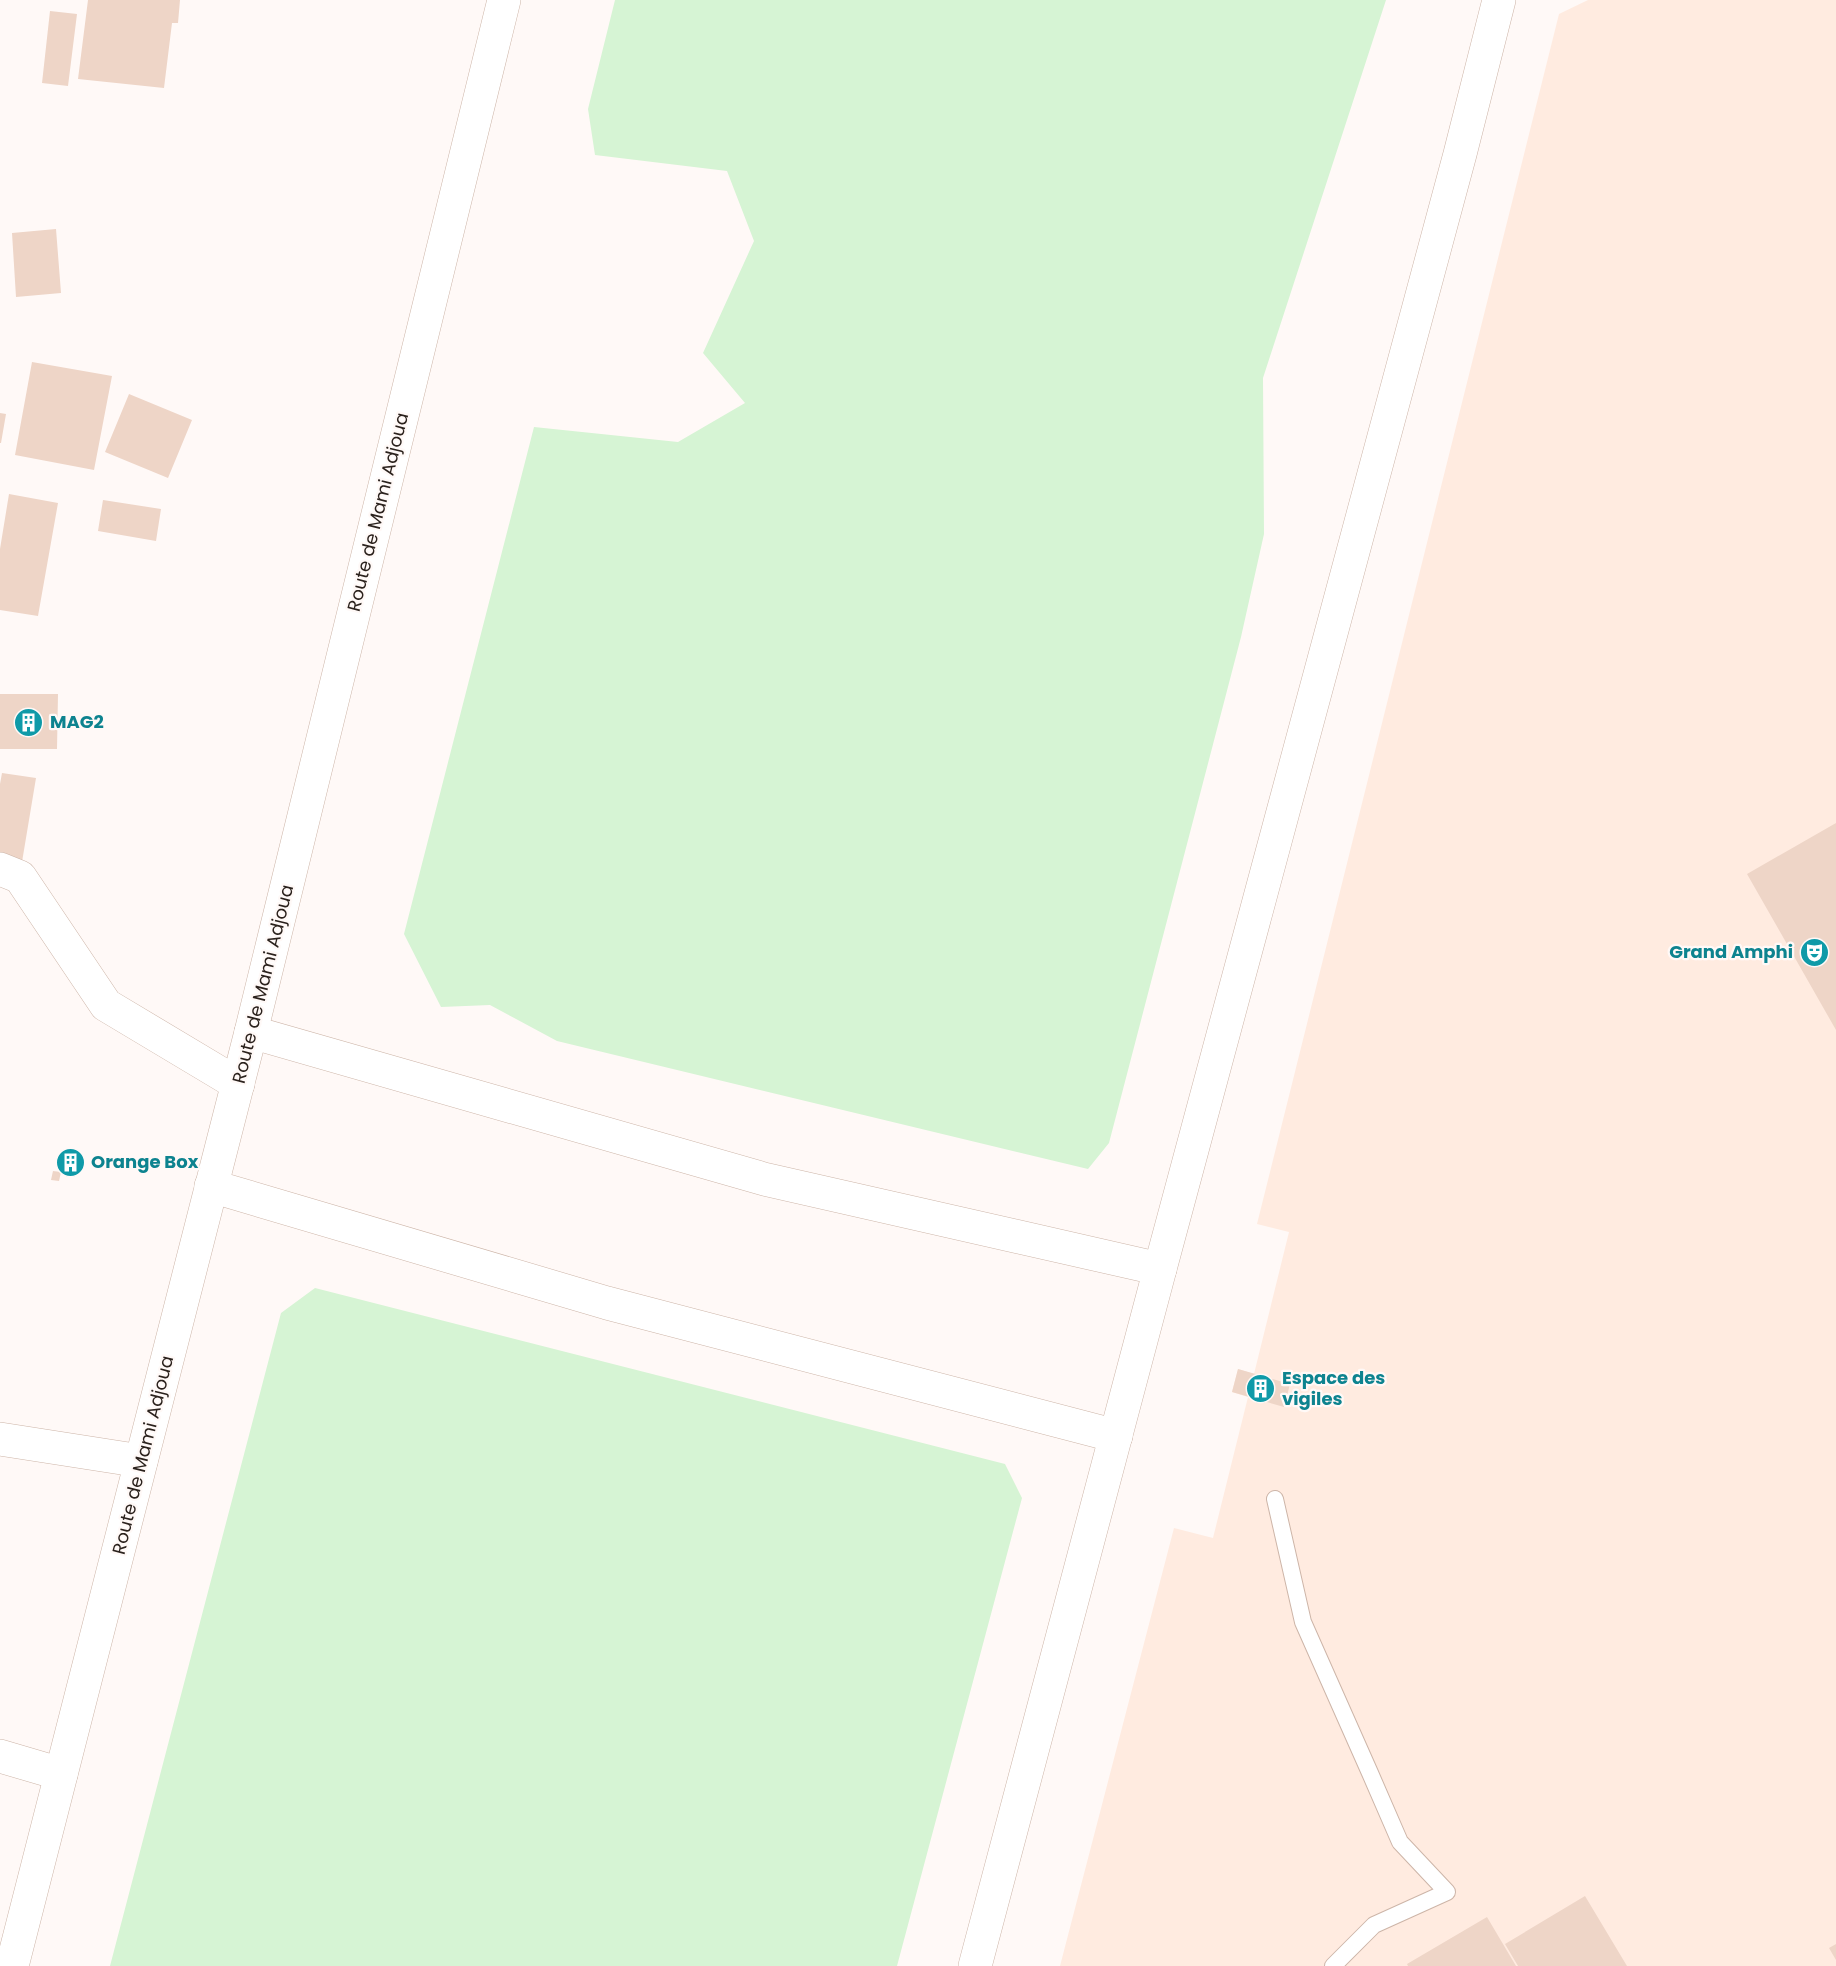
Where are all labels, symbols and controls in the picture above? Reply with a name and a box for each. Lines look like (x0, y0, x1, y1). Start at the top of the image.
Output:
street label: Route de Mami Adjoua (341, 410, 414, 614)
building icon: MAG2 (13, 706, 45, 738)
place label: MAG2 (50, 709, 104, 734)
street label: Route de Mami Adjoua (226, 882, 299, 1086)
theatre icon: Grand Amphi (1798, 936, 1830, 968)
place label: Grand Amphi (1669, 939, 1793, 964)
building icon: Orange Box (54, 1146, 86, 1178)
place label: Orange Box (91, 1149, 199, 1174)
street label: Route de Mami Adjoua (106, 1353, 179, 1557)
place label: Espace des vigiles (1282, 1365, 1385, 1411)
building icon: Espace des vigiles (1245, 1372, 1277, 1404)

